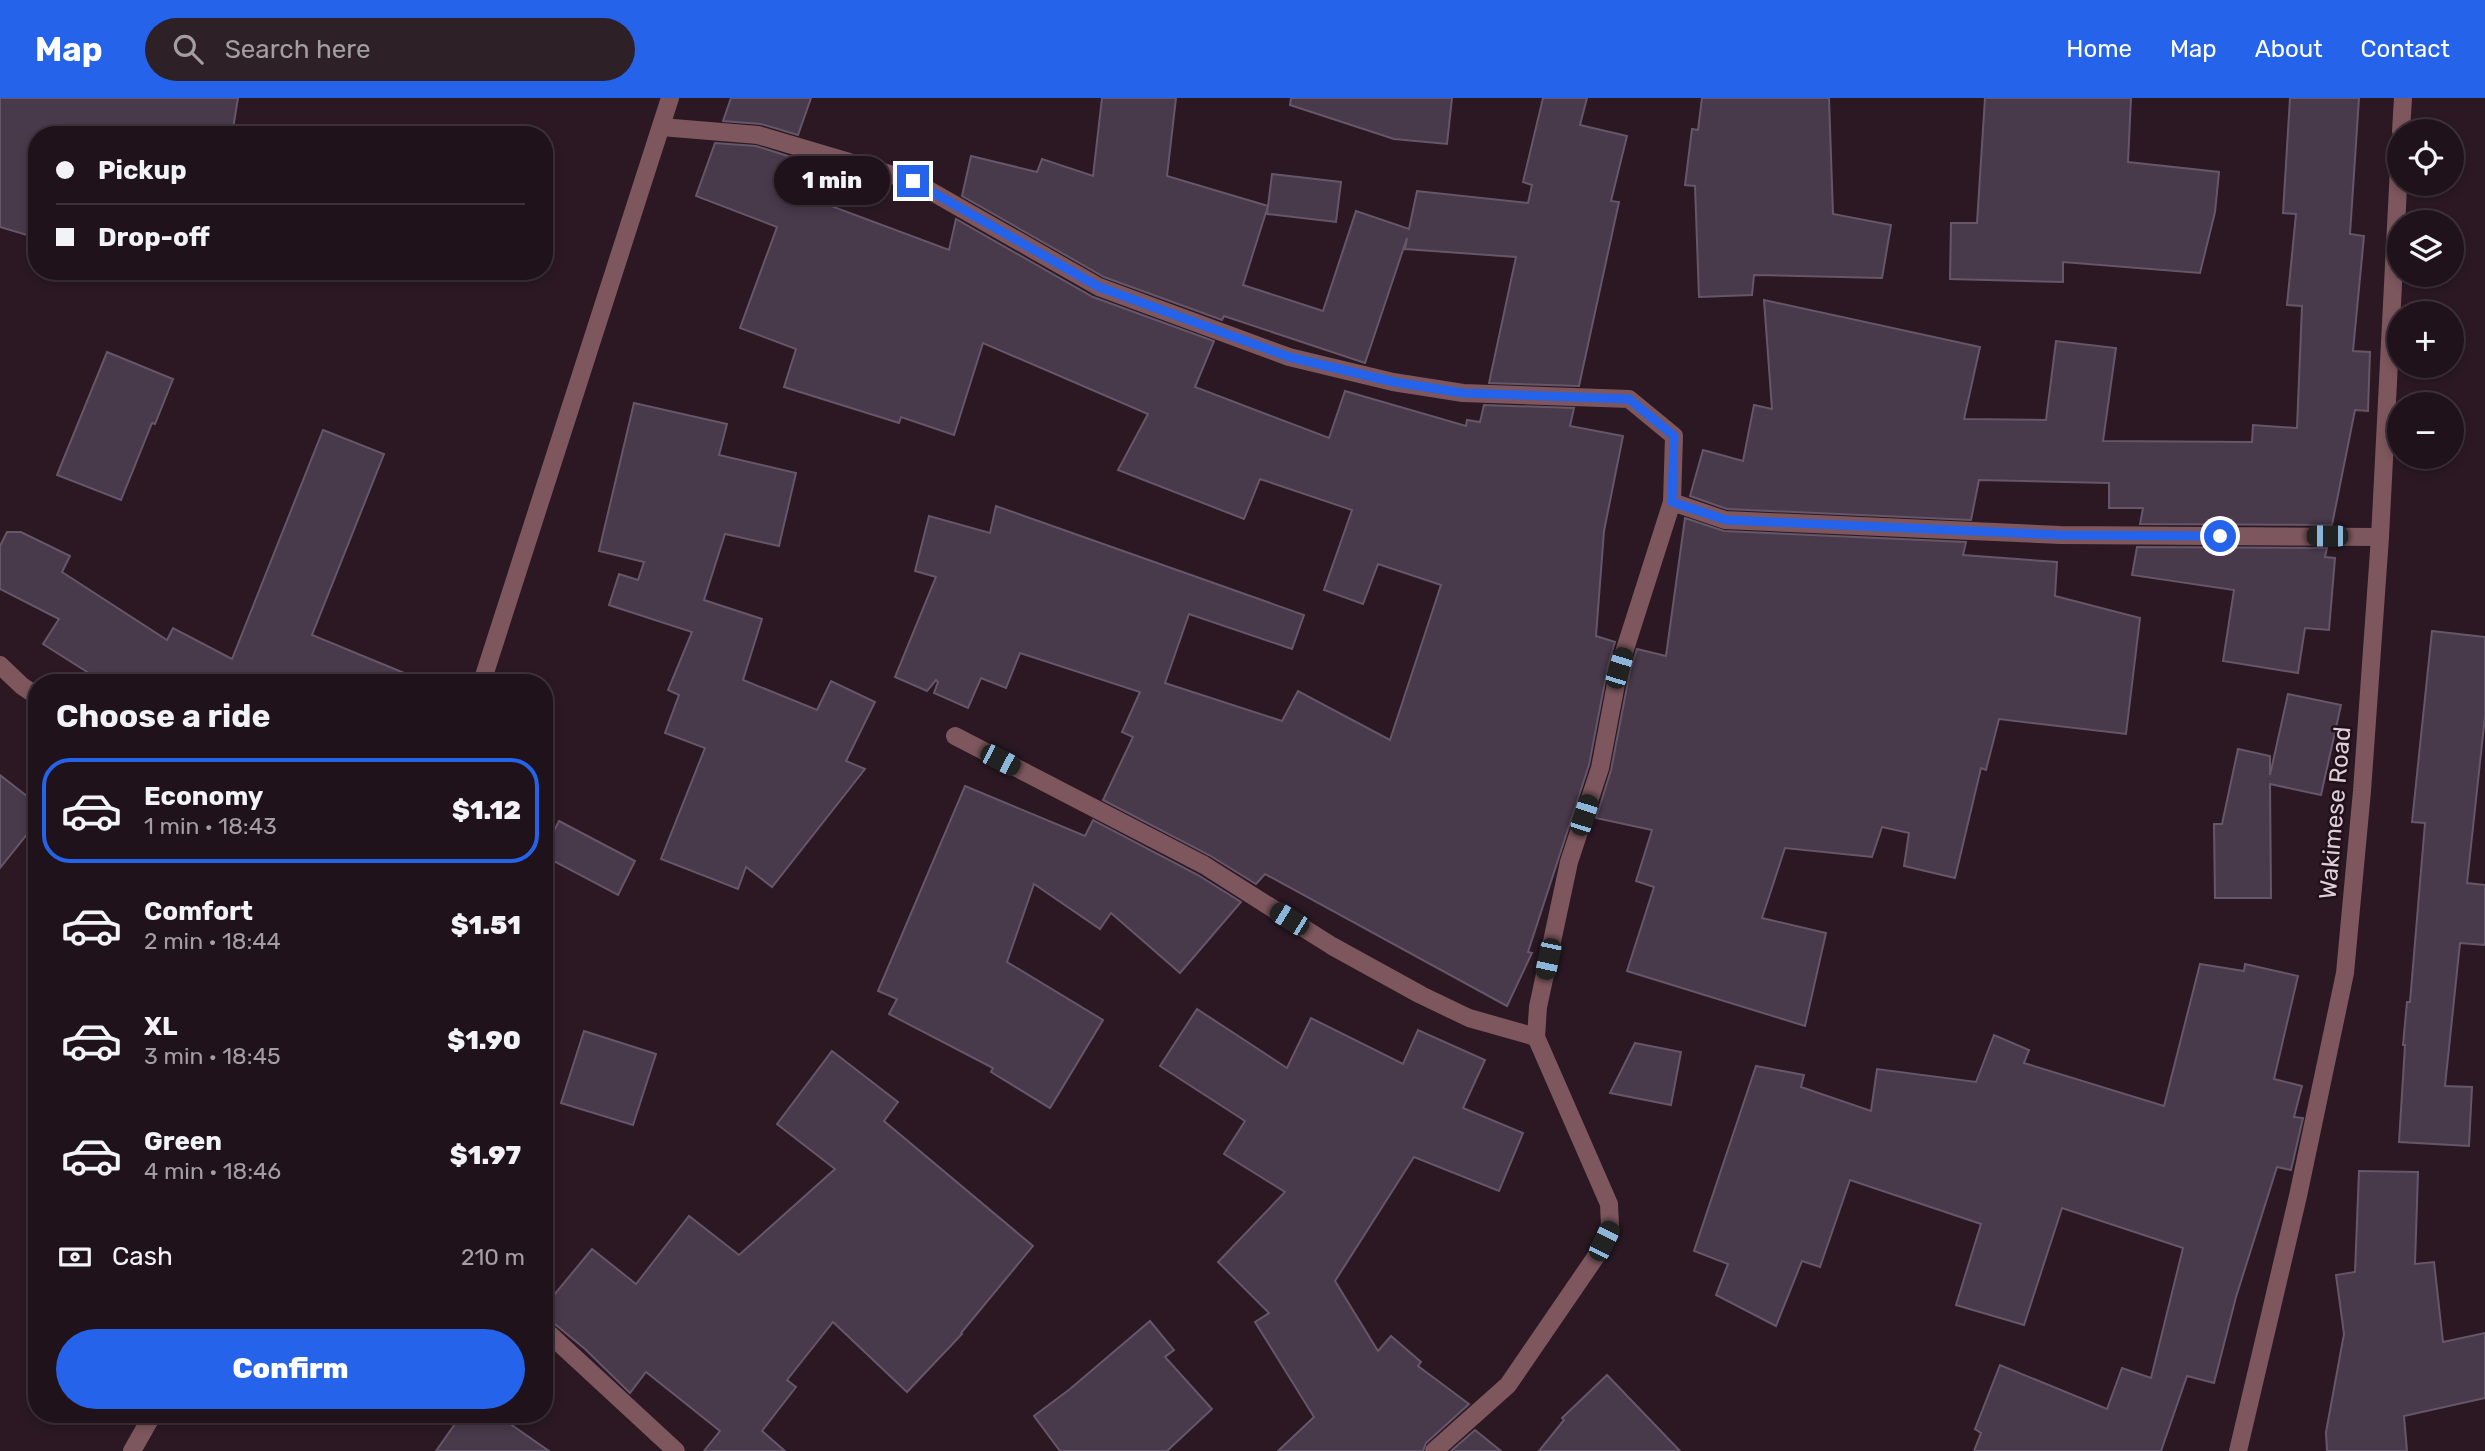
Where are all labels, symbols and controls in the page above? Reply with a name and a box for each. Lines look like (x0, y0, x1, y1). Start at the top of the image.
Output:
search box (145, 18, 635, 81)
text: Map (35, 30, 103, 69)
icon: search (169, 30, 207, 68)
text: Search here (225, 34, 370, 65)
text: Home (2066, 35, 2132, 63)
text: Map (2170, 35, 2217, 63)
text: About (2255, 35, 2323, 63)
text: Contact (2361, 35, 2450, 63)
map controls (2387, 119, 2464, 469)
button: locate (2387, 119, 2464, 196)
text: Pickup (98, 155, 187, 186)
callout: 1 min (773, 156, 888, 206)
route end (897, 165, 929, 197)
text: 1 min (802, 166, 862, 194)
button: layers (2387, 210, 2464, 287)
text: Drop-off (98, 222, 210, 253)
button: + (2387, 301, 2464, 378)
button: − (2387, 392, 2464, 469)
route start (2204, 520, 2236, 552)
car (2307, 526, 2349, 547)
car (1603, 645, 1636, 691)
text: Choose a ride (56, 697, 270, 735)
street label: Wakimese Road (2313, 725, 2357, 901)
car (977, 741, 1024, 779)
icon: car (60, 779, 123, 842)
text: Economy (144, 781, 263, 812)
car (1568, 792, 1601, 838)
text: $1.12 (452, 795, 521, 826)
text: 1 min · 18:43 (144, 812, 277, 840)
icon: car (60, 894, 123, 957)
text: Comfort (144, 896, 253, 927)
car (1266, 899, 1313, 939)
text: $1.51 (451, 910, 521, 941)
text: 2 min · 18:44 (144, 927, 281, 955)
car (1534, 936, 1563, 982)
icon: car (60, 1009, 123, 1072)
text: XL (144, 1011, 177, 1042)
text: $1.90 (447, 1025, 521, 1056)
text: 3 min · 18:45 (144, 1042, 281, 1070)
icon: car (60, 1124, 123, 1187)
text: Green (144, 1126, 222, 1157)
text: $1.97 (450, 1140, 521, 1171)
text: 4 min · 18:46 (144, 1157, 281, 1185)
car (1586, 1218, 1623, 1264)
icon: cash (56, 1238, 94, 1276)
text: Cash (112, 1241, 173, 1272)
text: 210 m (461, 1243, 525, 1271)
button: Confirm (56, 1329, 525, 1409)

